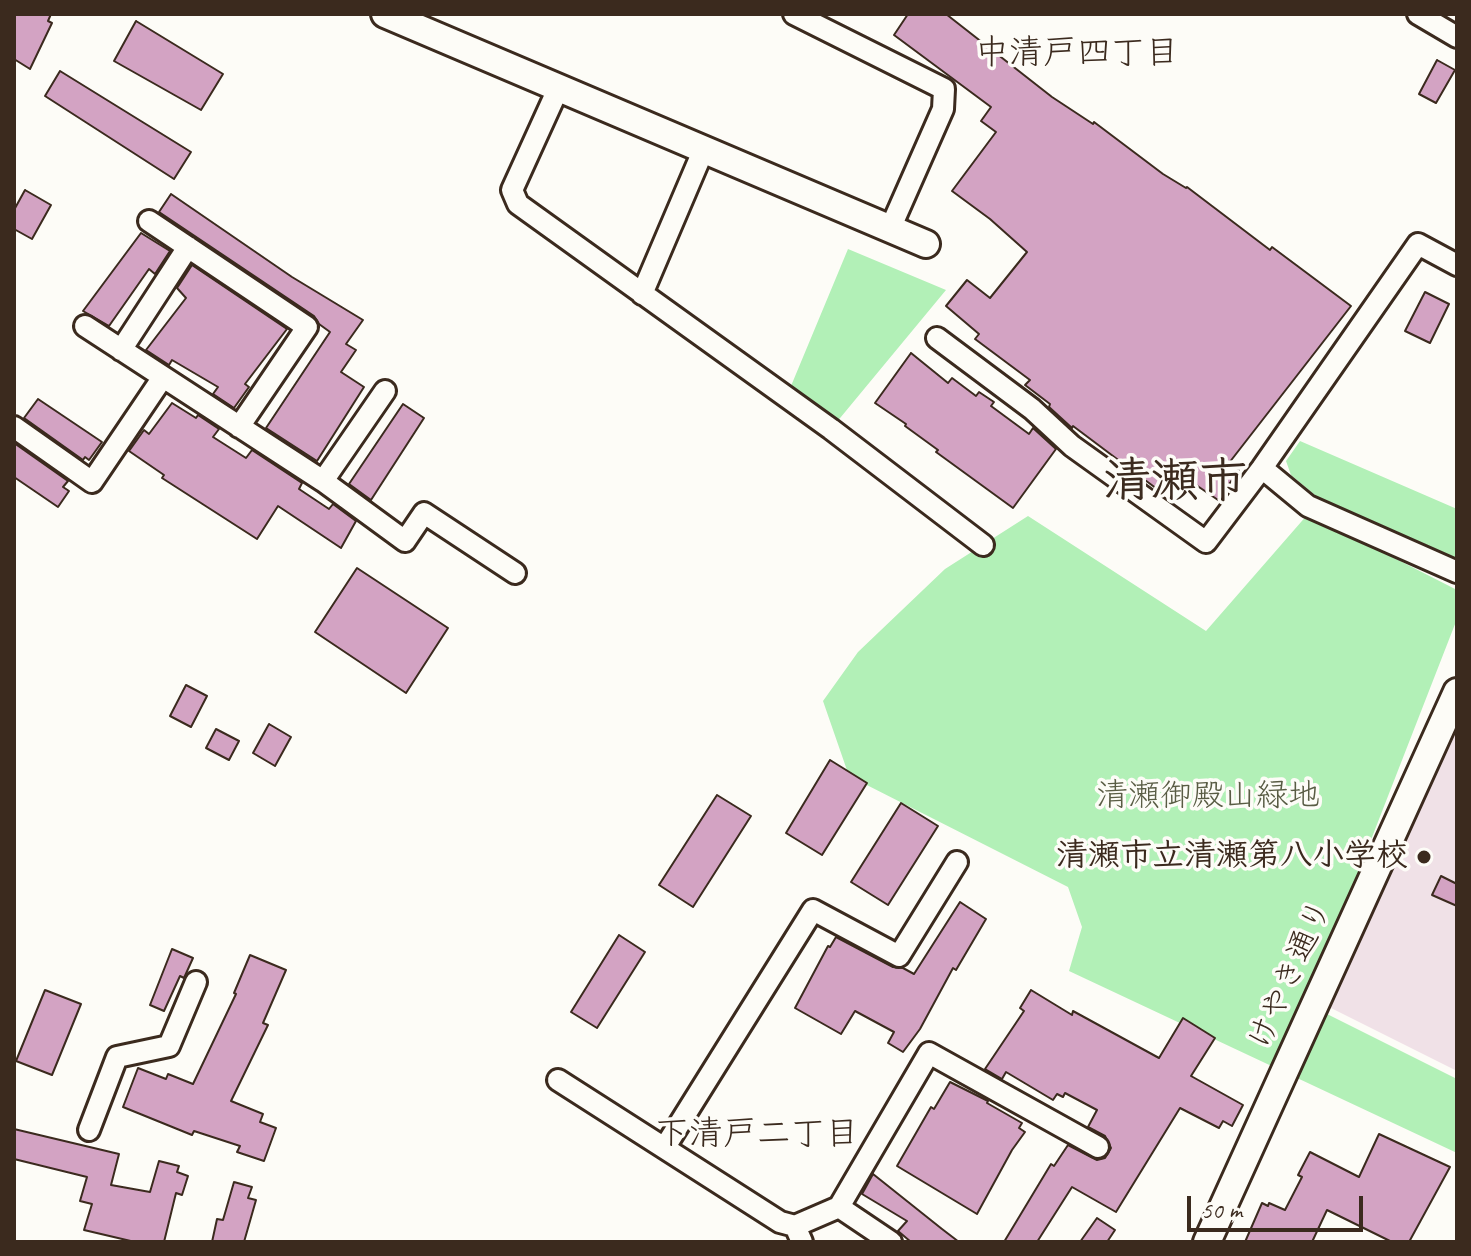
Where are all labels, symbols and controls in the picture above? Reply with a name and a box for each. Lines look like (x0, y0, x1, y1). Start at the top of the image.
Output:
district label: 中清戸四丁目 (975, 34, 1179, 74)
district label: 清瀬市 (1103, 454, 1247, 512)
park label: 清瀬御殿山緑地 (1096, 778, 1320, 816)
place label: 清瀬市立清瀬第八小学校 (1056, 838, 1408, 876)
marker: 清瀬市立清瀬第八小学校 (1415, 848, 1433, 866)
street label: けやき通り (1241, 894, 1341, 1056)
district label: 下清戸二丁目 (655, 1115, 859, 1155)
scale bar (1191, 1180, 1367, 1230)
text: 50 m (1201, 1195, 1242, 1225)

